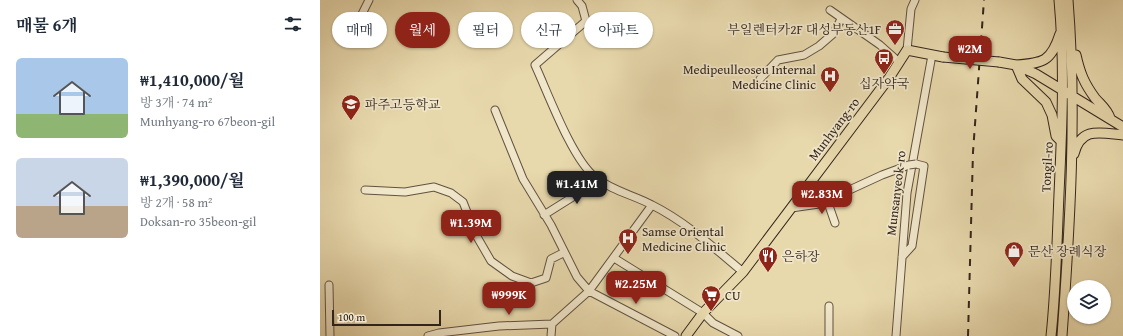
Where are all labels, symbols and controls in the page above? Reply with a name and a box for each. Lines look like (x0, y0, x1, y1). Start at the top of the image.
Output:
text: 매물 6개 (16, 12, 78, 37)
chip: 매매 (332, 12, 387, 48)
chip: 월세 (395, 12, 450, 48)
chip: 필터 (458, 12, 513, 48)
chip: 신규 (521, 12, 576, 48)
chip: 아파트 (584, 12, 653, 48)
icon: filters (282, 13, 304, 35)
office icon: 부일렌터카2F 대성부동산1F (884, 18, 906, 46)
place label: 부일렌터카2F 대성부동산1F (727, 20, 881, 39)
pin: ₩2M (951, 36, 989, 70)
text: ₩2M (958, 39, 982, 58)
bus stop icon: 십자약국 (873, 47, 895, 75)
place label: Medipeulleoseu Internal Medicine Clinic (683, 60, 816, 94)
hospital icon: Medipeulleoseu Internal Medicine Clinic (819, 65, 841, 93)
text: ₩1,410,000/월 (140, 67, 245, 92)
icon: home (48, 74, 96, 122)
place label: 십자약국 (859, 74, 910, 93)
text: 방 3개 · 74 m² (140, 93, 213, 112)
school or university icon: 파주고등학교 (340, 93, 362, 121)
street label: Munhyang-ro (804, 93, 864, 165)
place label: 파주고등학교 (365, 95, 441, 114)
text: Munhyang-ro 67beon-gil (140, 112, 275, 131)
street label: Tongil-ro (1036, 141, 1058, 193)
street label: Munsanyeok-ro (881, 149, 911, 237)
text: ₩1,390,000/월 (140, 167, 245, 192)
pin: ₩1.41M (544, 171, 610, 205)
icon: home (48, 174, 96, 222)
text: ₩1.41M (556, 174, 598, 193)
pin: ₩2.83M (789, 181, 855, 215)
text: ₩2.83M (801, 184, 843, 203)
text: 방 2개 · 58 m² (140, 193, 213, 212)
pin: ₩1.39M (438, 210, 504, 244)
text: Doksan-ro 35beon-gil (140, 212, 256, 231)
text: ₩1.39M (450, 213, 492, 232)
place label: Samse Oriental Medicine Clinic (642, 222, 726, 256)
hospital icon: Samse Oriental Medicine Clinic (617, 227, 639, 255)
shop icon: 문산 장례식장 (1003, 240, 1025, 268)
place label: 문산 장례식장 (1028, 242, 1107, 261)
restaurant icon: 은하장 (757, 245, 779, 273)
place label: 은하장 (782, 247, 820, 266)
pin: ₩2.25M (603, 271, 669, 305)
text: ₩2.25M (615, 274, 657, 293)
map controls (1067, 280, 1111, 324)
button: layers (1067, 280, 1111, 324)
pin: ₩999K (481, 282, 537, 316)
supermarket icon: CU (700, 284, 722, 312)
text: ₩999K (491, 285, 527, 304)
place label: CU (725, 286, 741, 305)
scale bar (332, 308, 441, 327)
text: 100 m (338, 309, 365, 325)

